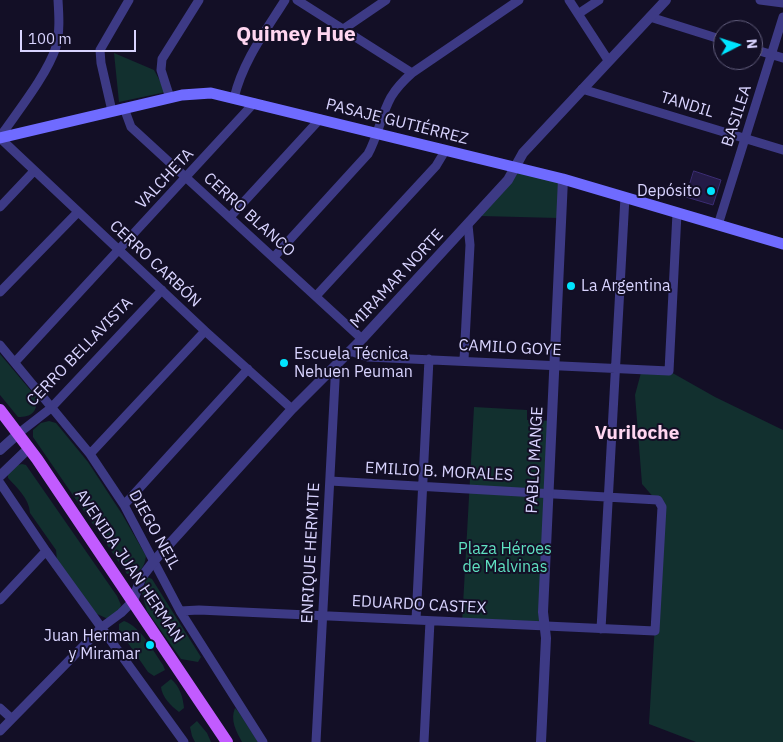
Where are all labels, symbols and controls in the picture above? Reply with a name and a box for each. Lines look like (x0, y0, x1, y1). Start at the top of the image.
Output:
scale bar (22, 20, 139, 52)
north arrow (713, 20, 763, 70)
district label: Quimey Hue (236, 22, 356, 48)
text: 100 m (28, 29, 72, 48)
text: N (743, 38, 761, 50)
street label: BASILEA (718, 83, 756, 149)
street label: TANDIL (658, 88, 716, 122)
street label: PASAJE GUTIÉRREZ (324, 95, 470, 149)
street label: VALCHETA (132, 145, 198, 213)
street label: CERRO BLANCO (199, 169, 299, 261)
place label: Depósito (637, 181, 701, 201)
marker: Depósito (705, 185, 717, 197)
street label: CERRO CARBÓN (105, 217, 205, 311)
street label: MIRAMAR NORTE (346, 226, 448, 332)
place label: La Argentina (581, 276, 671, 296)
marker: La Argentina (565, 280, 577, 292)
street label: CERRO BELLAVISTA (23, 294, 137, 410)
street label: CAMILO GOYE (458, 336, 562, 360)
place label: Escuela Técnica Nehuen Peuman (294, 344, 413, 382)
marker: Escuela Técnica Nehuen Peuman (278, 357, 290, 369)
street label: PABLO MANGE (523, 406, 547, 514)
district label: Vuriloche (595, 423, 679, 445)
street label: EMILIO B. MORALES (365, 459, 513, 485)
street label: ENRIQUE HERMITE (298, 482, 324, 624)
street label: AVENIDA JUAN HERMAN (71, 486, 187, 646)
street label: DIEGO NEIL (124, 487, 184, 573)
park label: Plaza Héroes de Malvinas (458, 539, 552, 577)
street label: EDUARDO CASTEX (351, 592, 487, 618)
place label: Juan Herman y Miramar (44, 626, 140, 664)
marker: Juan Herman y Miramar (144, 639, 156, 651)

